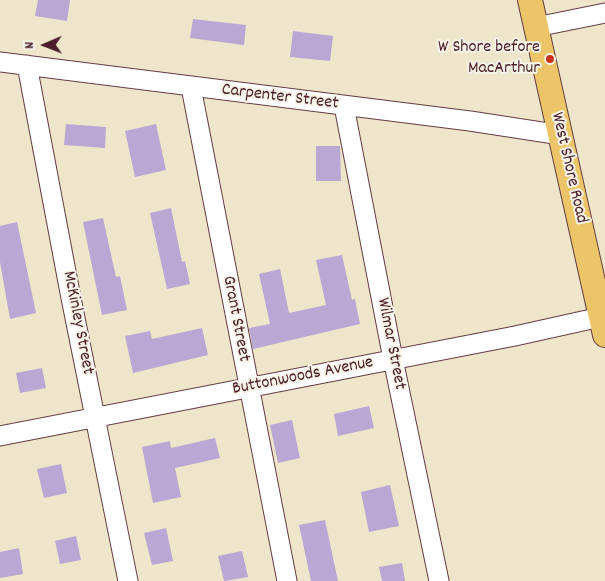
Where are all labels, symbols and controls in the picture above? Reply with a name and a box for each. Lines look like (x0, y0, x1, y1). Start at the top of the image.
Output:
north arrow (20, 20, 70, 70)
place label: W Shore before MacArthur (438, 38, 540, 80)
text: N (20, 42, 40, 49)
marker: W Shore before MacArthur (544, 53, 556, 65)
street label: Carpenter Street (220, 80, 340, 116)
street label: West Shore Road (545, 110, 591, 226)
street label: McKinley Street (56, 269, 98, 377)
street label: Grant Street (216, 274, 254, 364)
street label: Wilmar Street (371, 296, 409, 392)
street label: Buttonwoods Avenue (231, 353, 375, 401)

